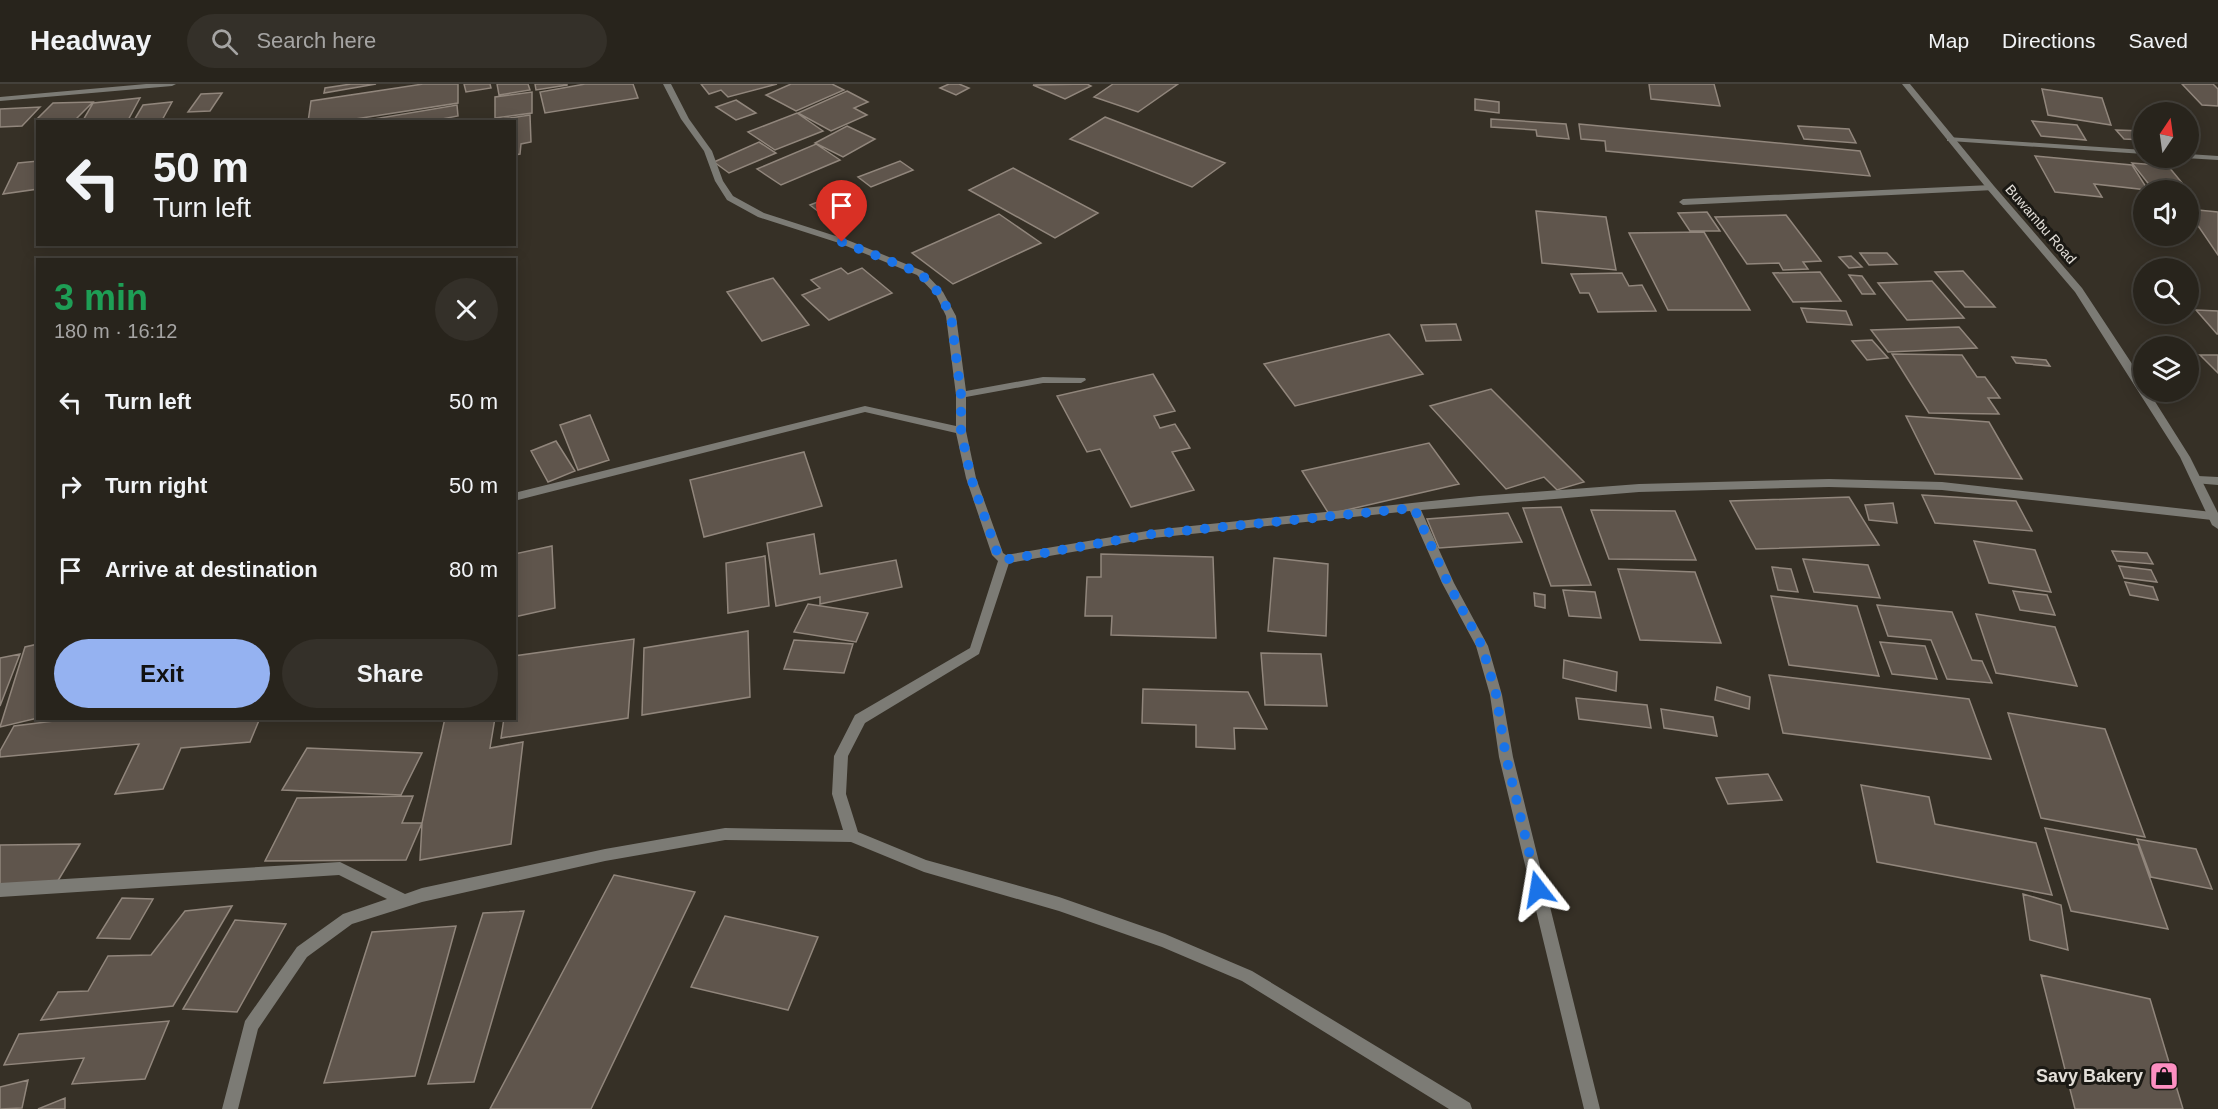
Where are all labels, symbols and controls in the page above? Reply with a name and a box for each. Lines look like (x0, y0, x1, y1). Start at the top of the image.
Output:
search box (187, 14, 607, 68)
text: Headway (30, 25, 151, 56)
icon: search (208, 25, 241, 58)
text: Search here (256, 28, 376, 53)
text: Map (1928, 29, 1969, 52)
text: Directions (2002, 29, 2095, 52)
text: Saved (2128, 29, 2188, 52)
north arrow (2133, 102, 2199, 168)
map controls (2133, 102, 2199, 402)
icon: left (54, 144, 132, 222)
text: 50 m (153, 144, 249, 191)
pin (816, 180, 867, 242)
button: sound (2133, 180, 2199, 246)
street label: Buwambu Road (2002, 181, 2080, 267)
icon: arrive (825, 189, 858, 222)
text: Turn left (153, 193, 251, 223)
button: search (2133, 258, 2199, 324)
text: 3 min (54, 277, 148, 318)
button: close (435, 278, 498, 341)
text: 180 m · 16:12 (54, 320, 177, 342)
button: layers (2133, 336, 2199, 402)
icon: left (54, 386, 87, 419)
text: Turn left (105, 389, 191, 414)
text: 50 m (449, 389, 498, 414)
icon: right (54, 470, 87, 503)
text: Turn right (105, 473, 207, 498)
text: 50 m (449, 473, 498, 498)
icon: arrive (54, 554, 87, 587)
text: Arrive at destination (105, 557, 318, 582)
text: 80 m (449, 557, 498, 582)
button: Exit (54, 639, 270, 708)
button: Share (282, 639, 498, 708)
position arrow (1506, 857, 1570, 921)
shop icon: Savy Bakery (2148, 1060, 2180, 1092)
place label: Savy Bakery (2036, 1066, 2143, 1086)

